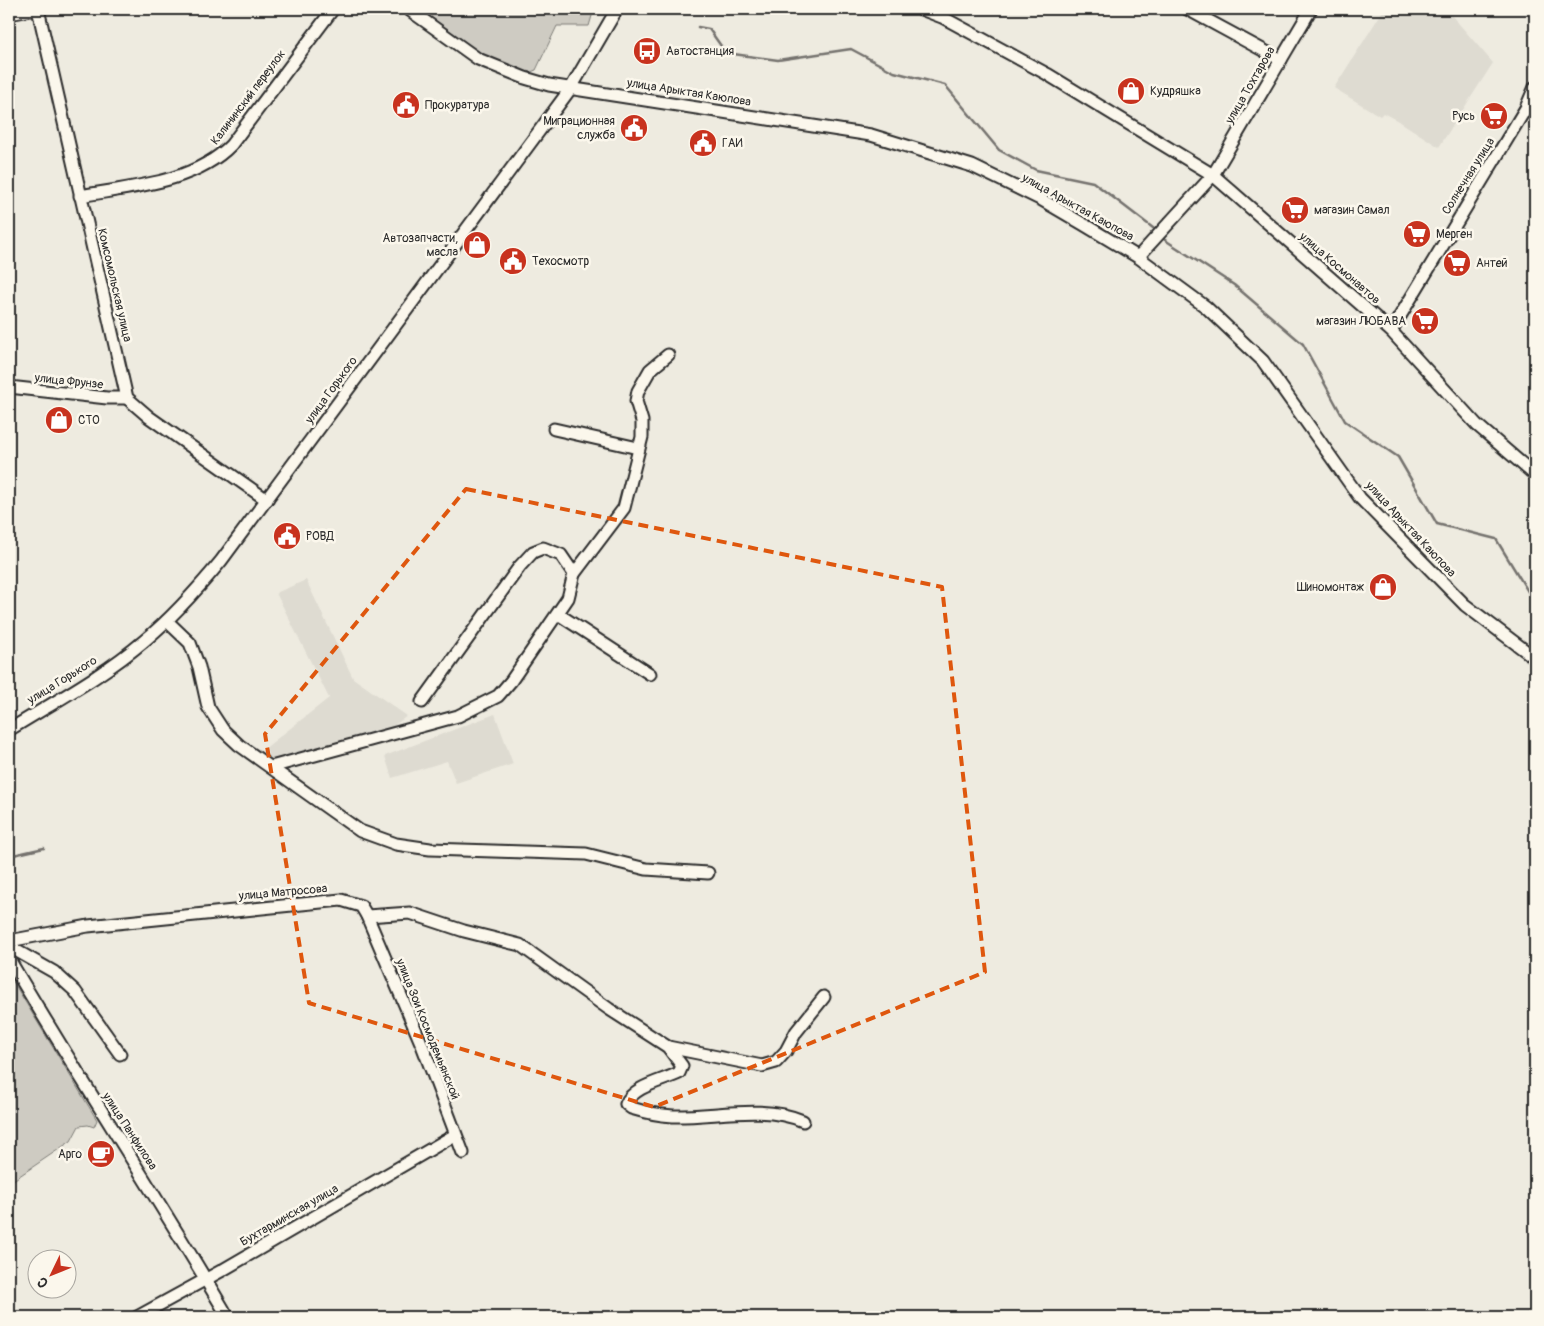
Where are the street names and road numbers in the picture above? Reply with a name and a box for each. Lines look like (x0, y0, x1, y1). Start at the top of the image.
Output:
street label: улица Тохтарова (1222, 44, 1279, 127)
street label: Калининский переулок (208, 47, 289, 148)
street label: улица Арыктая Каюпова (625, 75, 753, 110)
street label: Солнечная улица (1439, 135, 1498, 217)
street label: улица Арыктая Каюпова (1018, 170, 1137, 245)
street label: Комсомольская улица (94, 227, 135, 344)
street label: улица Космонавтов (1295, 229, 1383, 308)
street label: улица Горького (302, 353, 361, 427)
street label: улица Фрунзе (33, 370, 104, 393)
street label: улица Арыктая Каюпова (1362, 478, 1459, 581)
street label: улица Горького (24, 653, 100, 708)
street label: улица Матросова (237, 881, 328, 904)
street label: улица Зои Космодемьянской (392, 956, 463, 1102)
street label: улица Панфилова (98, 1089, 160, 1173)
street label: Бухтарминская улица (238, 1181, 341, 1250)

